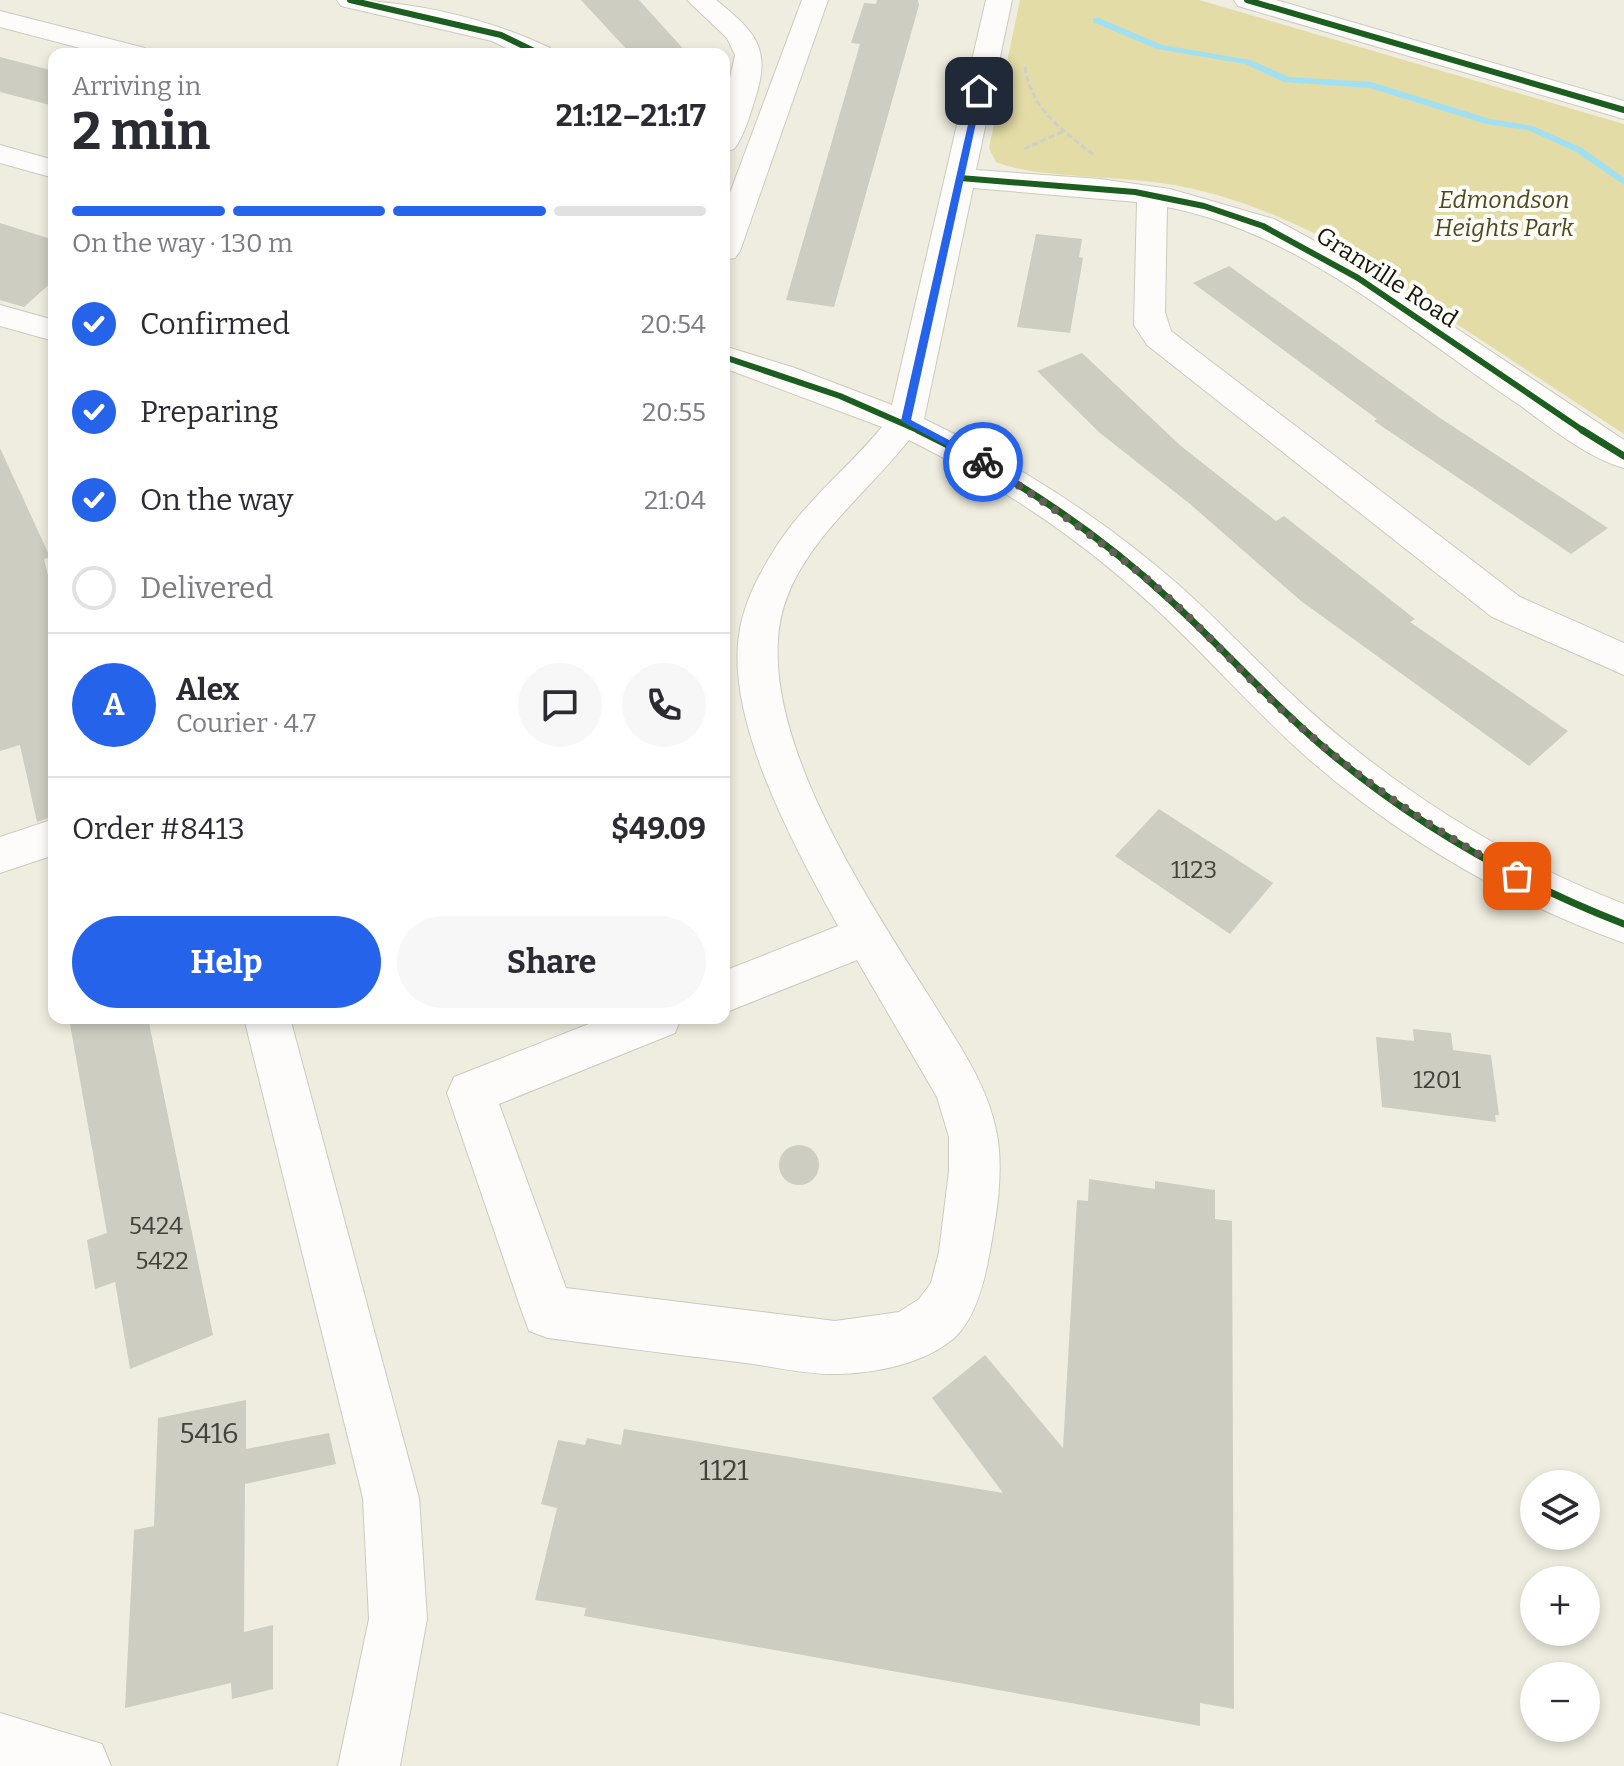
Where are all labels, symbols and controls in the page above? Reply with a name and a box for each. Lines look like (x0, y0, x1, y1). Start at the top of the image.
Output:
pin (945, 57, 1013, 125)
icon: home (957, 69, 1001, 113)
text: Arriving in (72, 71, 201, 102)
text: 21:12–21:17 (556, 98, 706, 134)
text: 2 min (72, 100, 210, 163)
park label: Edmondson Heights Park (1434, 186, 1575, 242)
street label: Granville Road (1311, 221, 1463, 333)
text: On the way · 130 m (72, 228, 293, 259)
icon: check (72, 302, 116, 346)
text: Confirmed (140, 306, 290, 342)
text: 20:54 (641, 309, 706, 340)
icon: check (72, 390, 116, 434)
text: Preparing (140, 394, 278, 430)
text: 20:55 (642, 397, 706, 428)
courier (943, 422, 1023, 502)
icon: bike (961, 440, 1005, 484)
icon: check (72, 478, 116, 522)
text: On the way (140, 482, 293, 518)
text: 21:04 (644, 485, 706, 516)
text: Delivered (140, 570, 273, 606)
button: chat (518, 663, 602, 747)
button: phone (622, 663, 706, 747)
text: Alex (176, 672, 239, 708)
text: A (103, 687, 125, 723)
text: Courier · 4.7 (176, 708, 316, 739)
text: Order #8413 (72, 811, 245, 847)
text: $49.09 (611, 811, 706, 847)
pin (1483, 842, 1551, 910)
icon: bag (1495, 854, 1539, 898)
house number: 1123 (1171, 856, 1217, 884)
button: Help (72, 916, 381, 1008)
button: Share (397, 916, 706, 1008)
house number: 1201 (1413, 1066, 1461, 1094)
house number: 5424 (129, 1212, 183, 1240)
house number: 5422 (136, 1247, 188, 1275)
house number: 5416 (179, 1417, 239, 1450)
house number: 1121 (699, 1454, 749, 1487)
map controls (1520, 1470, 1600, 1742)
button: layers (1520, 1470, 1600, 1550)
button: + (1520, 1566, 1600, 1646)
button: − (1520, 1662, 1600, 1742)

